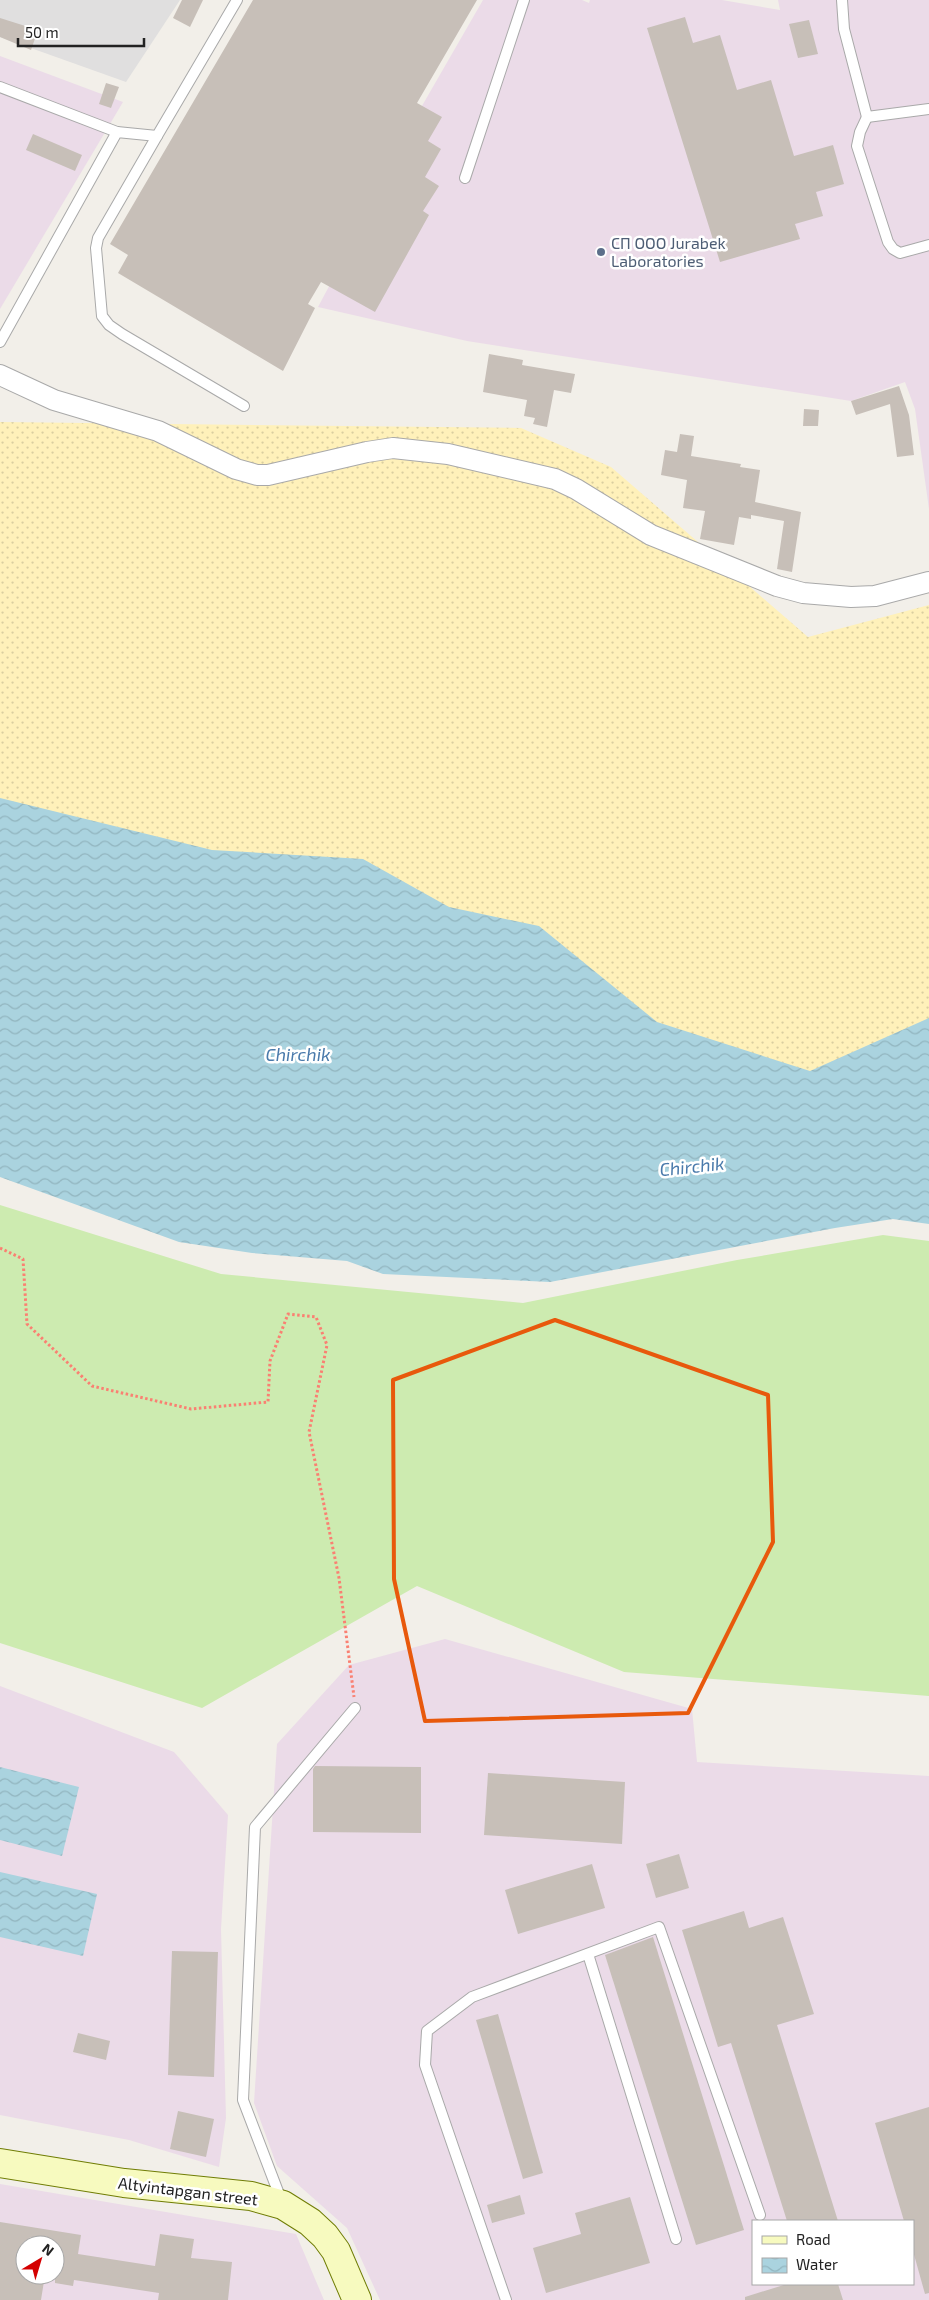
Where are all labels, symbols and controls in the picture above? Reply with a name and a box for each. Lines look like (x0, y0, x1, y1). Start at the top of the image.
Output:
scale bar (18, 15, 144, 47)
text: 50 m (25, 23, 59, 41)
place label: СП ООО Jurabek Laboratories (611, 233, 726, 270)
marker: СП ООО Jurabek Laboratories (595, 246, 607, 258)
water label: Chirchik (266, 1043, 330, 1065)
water label: Chirchik (658, 1152, 725, 1180)
street label: Altyintapgan street (117, 2172, 259, 2209)
legend (752, 2220, 914, 2285)
text: Road (796, 2230, 831, 2248)
north arrow (15, 2235, 65, 2285)
text: N (39, 2240, 58, 2259)
text: Water (796, 2255, 838, 2273)

